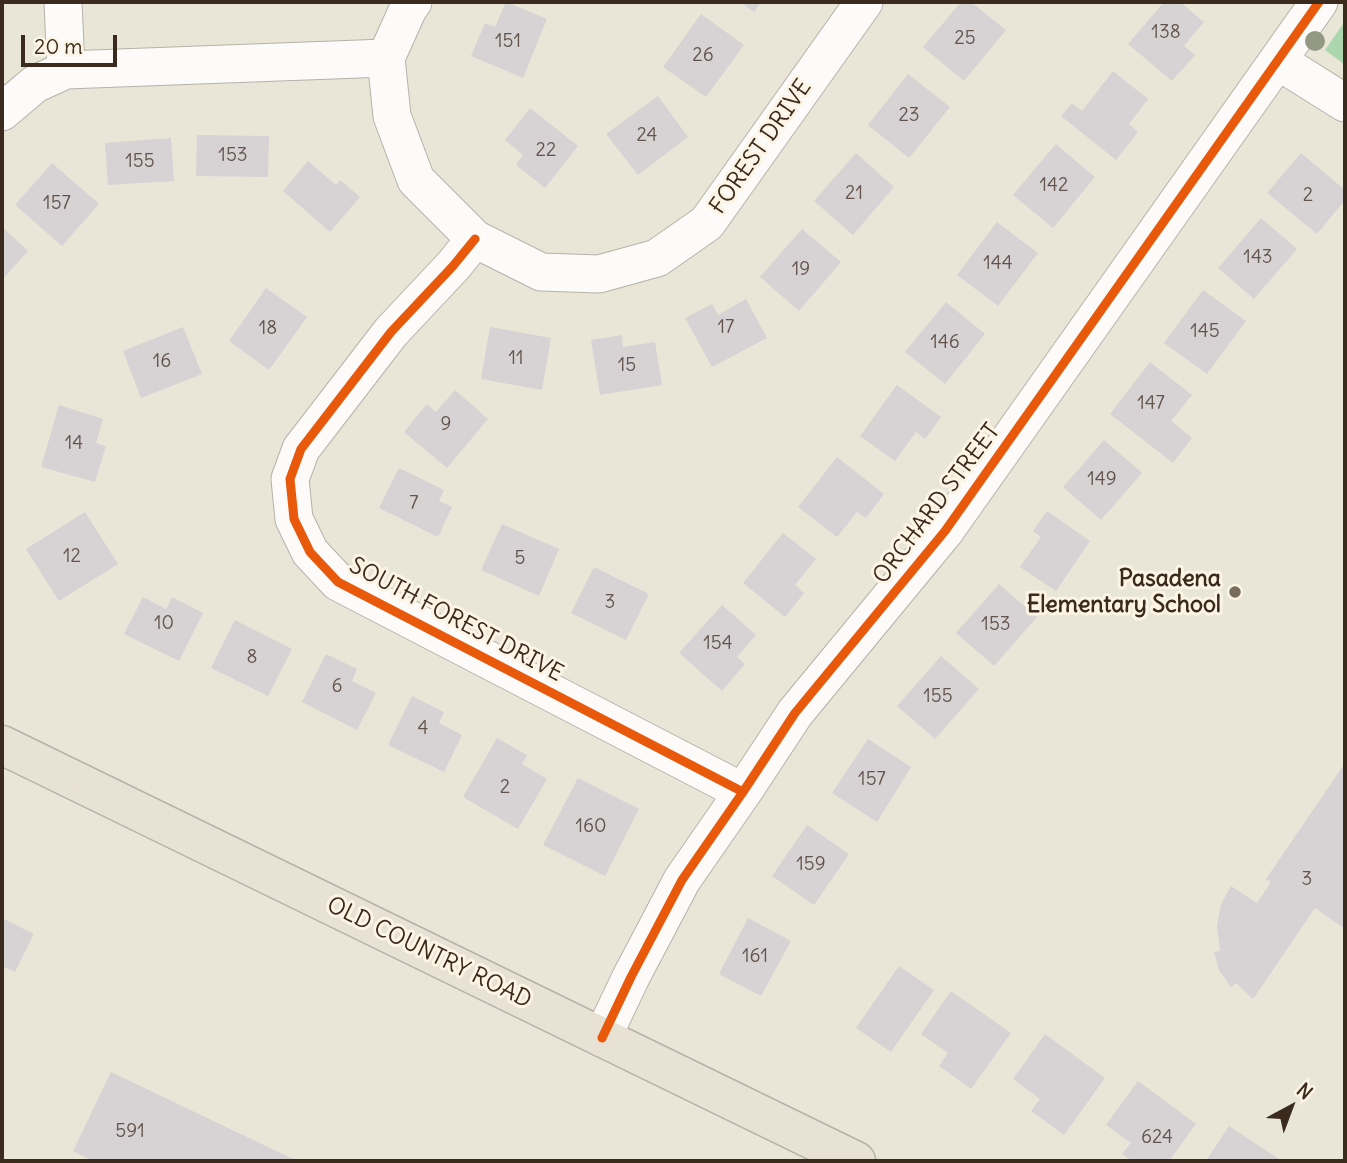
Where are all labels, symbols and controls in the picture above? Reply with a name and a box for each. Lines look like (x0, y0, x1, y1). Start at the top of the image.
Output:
scale bar (24, 21, 121, 65)
house number: 138 (1151, 22, 1181, 44)
house number: 25 (954, 28, 976, 50)
house number: 151 (495, 31, 521, 53)
text: 20 m (34, 33, 83, 60)
house number: 26 (692, 45, 714, 67)
street label: FOREST DRIVE (704, 74, 818, 220)
house number: 23 (898, 105, 920, 127)
house number: 24 (636, 125, 658, 147)
house number: 22 (536, 140, 556, 162)
house number: 153 (218, 145, 248, 167)
house number: 155 (125, 151, 155, 173)
house number: 142 (1040, 175, 1068, 197)
house number: 21 (845, 183, 863, 205)
house number: 2 (1303, 185, 1313, 207)
house number: 157 (43, 193, 71, 215)
house number: 143 (1243, 247, 1273, 269)
house number: 144 (983, 253, 1013, 275)
house number: 19 (792, 259, 810, 281)
house number: 17 (718, 317, 734, 339)
house number: 18 (259, 318, 277, 340)
house number: 145 (1190, 321, 1220, 343)
house number: 146 (930, 332, 960, 354)
house number: 11 (508, 348, 524, 370)
house number: 16 (153, 351, 171, 373)
house number: 15 (618, 355, 636, 377)
house number: 147 (1137, 393, 1165, 415)
house number: 9 (441, 414, 451, 436)
street label: ORCHARD STREET (868, 419, 1006, 589)
house number: 14 (65, 433, 83, 455)
house number: 149 (1087, 469, 1117, 491)
house number: 7 (409, 493, 419, 515)
house number: 12 (63, 546, 81, 568)
house number: 5 (515, 548, 525, 570)
street label: SOUTH FOREST DRIVE (344, 552, 568, 688)
place label: Pasadena Elementary School (1027, 565, 1221, 619)
marker: Pasadena Elementary School (1227, 584, 1243, 600)
house number: 3 (605, 592, 615, 614)
house number: 10 (154, 613, 174, 635)
house number: 153 (981, 614, 1011, 636)
house number: 154 (703, 633, 733, 655)
house number: 8 (247, 647, 257, 669)
house number: 6 (332, 676, 342, 698)
house number: 155 (923, 686, 953, 708)
house number: 4 (418, 718, 428, 740)
house number: 157 (858, 769, 886, 791)
house number: 2 (500, 777, 510, 799)
house number: 160 (575, 816, 607, 838)
house number: 159 (796, 854, 826, 876)
house number: 3 (1302, 869, 1312, 891)
street label: OLD COUNTRY ROAD (322, 891, 536, 1015)
house number: 161 (742, 946, 768, 968)
north arrow (1256, 1072, 1326, 1142)
text: N (1292, 1078, 1318, 1105)
house number: 591 (115, 1121, 145, 1143)
house number: 624 (1141, 1127, 1173, 1149)

